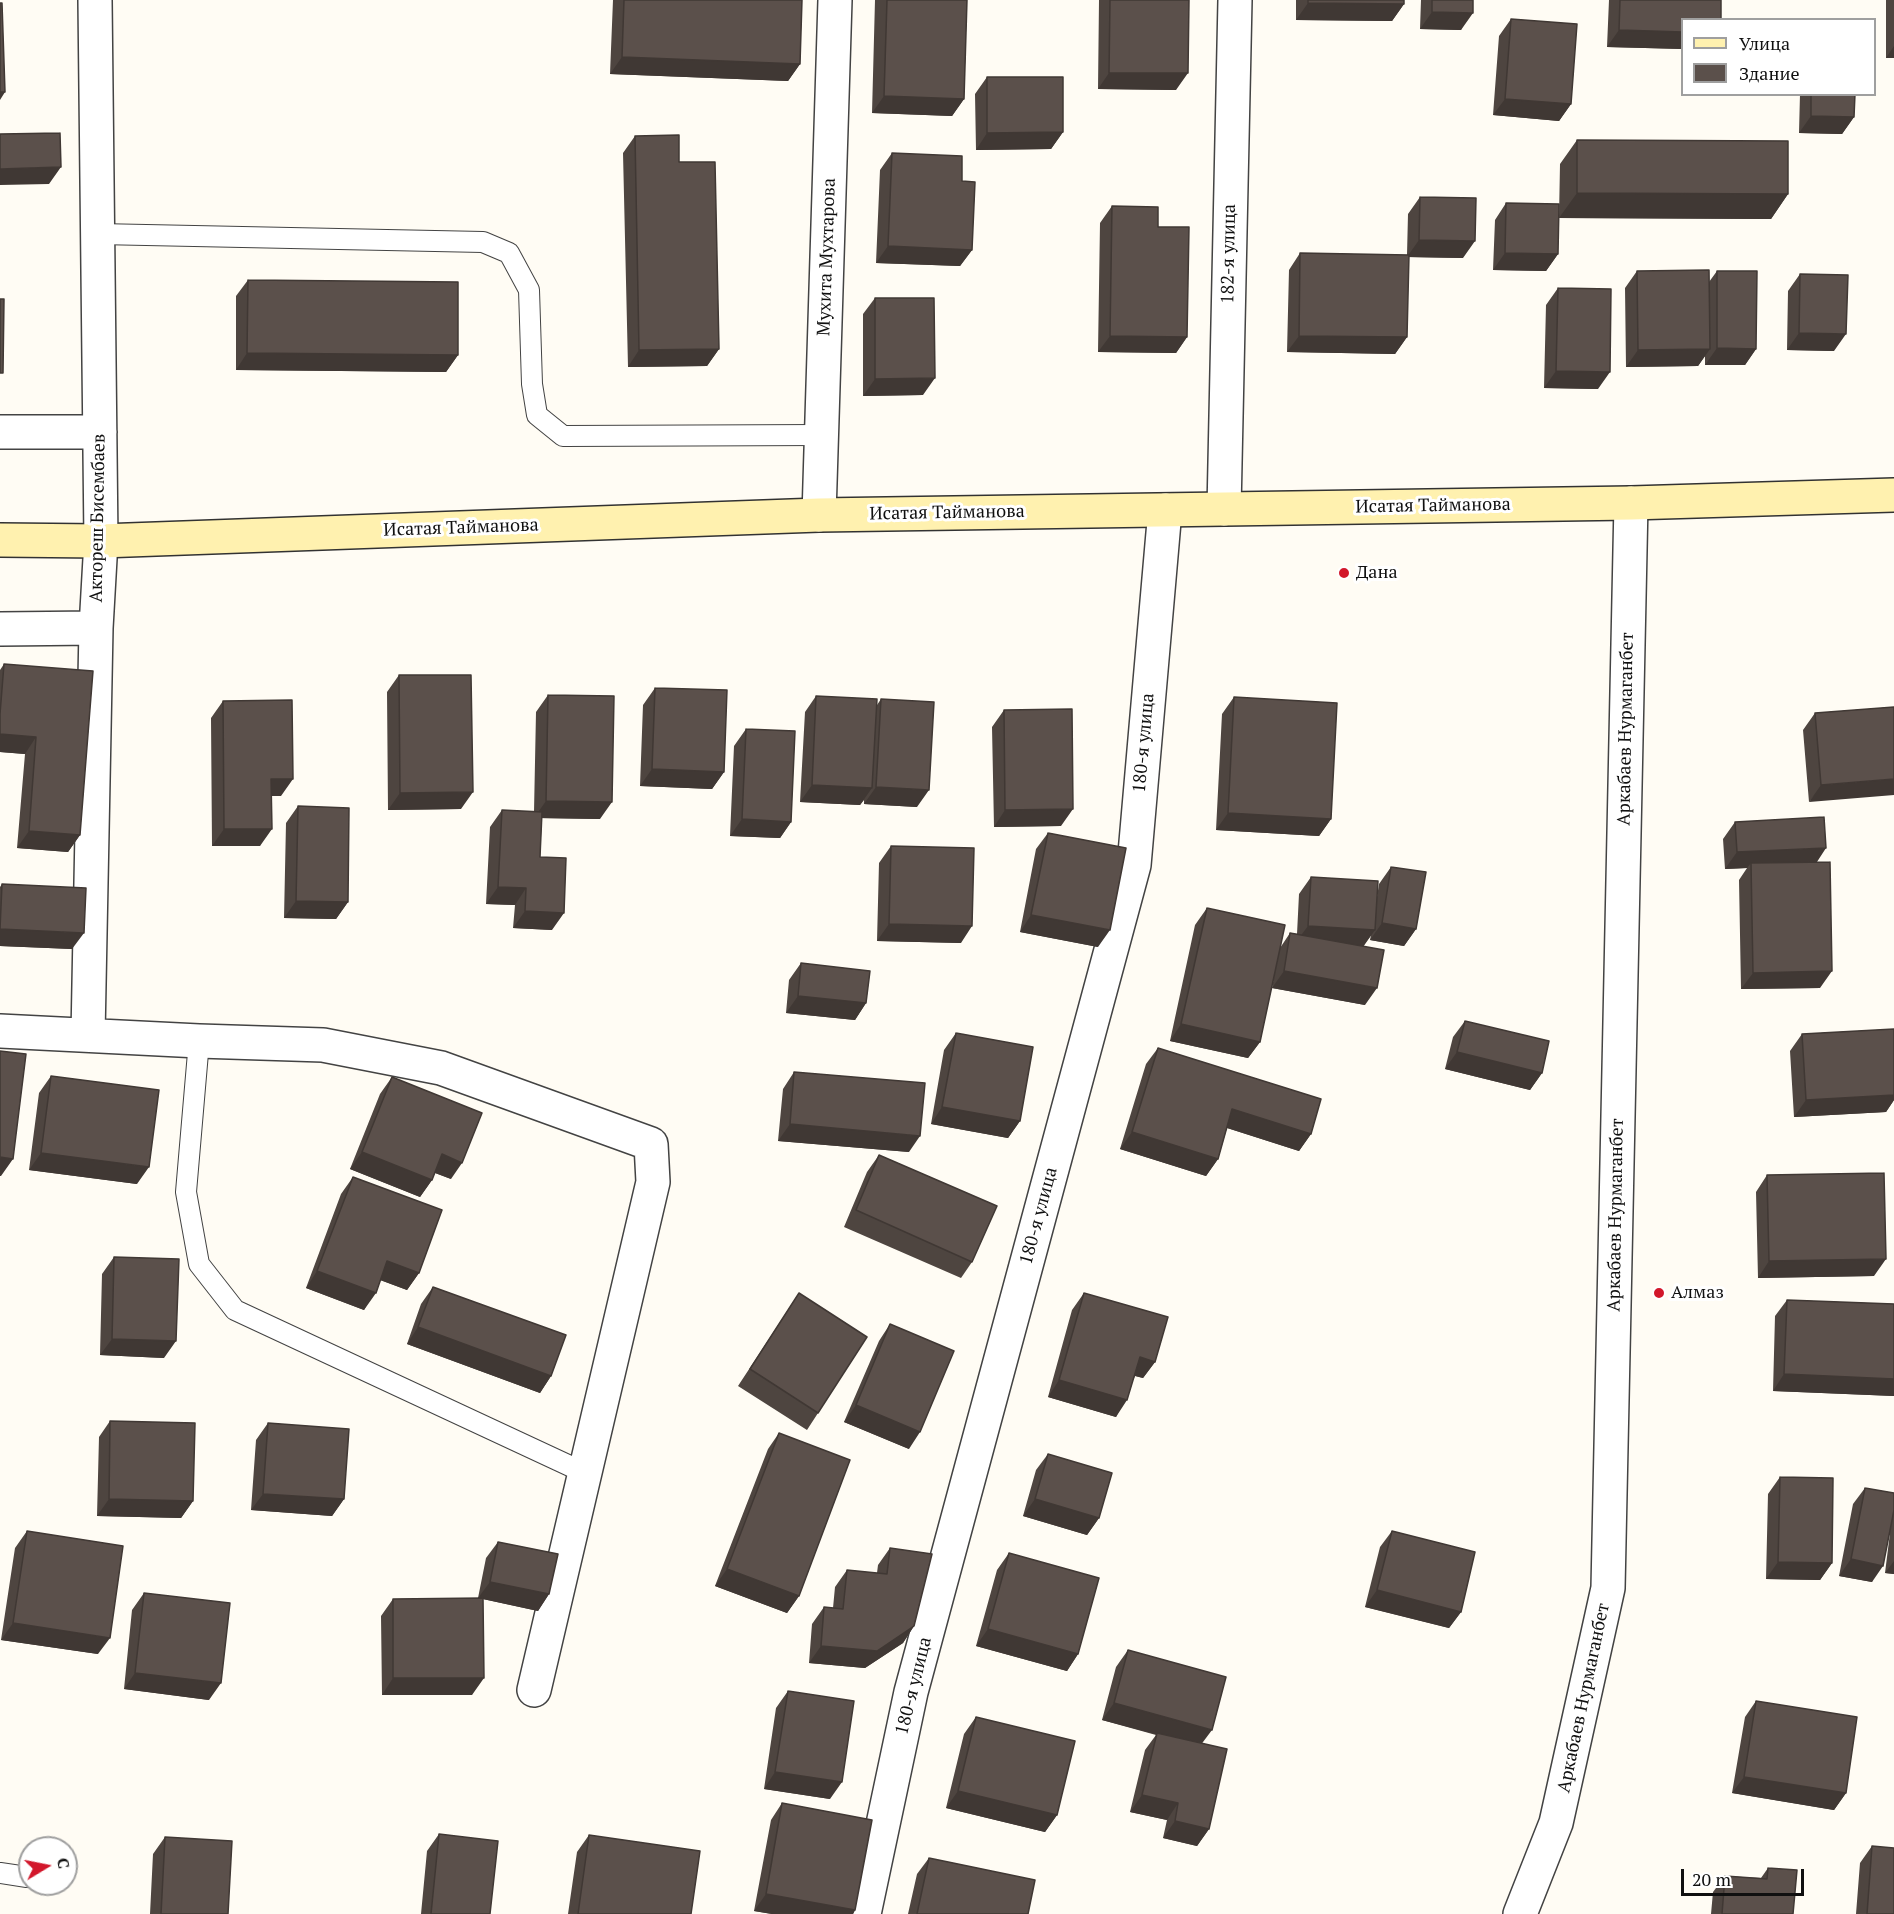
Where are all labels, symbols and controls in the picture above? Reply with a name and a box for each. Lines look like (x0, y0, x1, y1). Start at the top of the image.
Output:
legend (1681, 18, 1876, 96)
text: Улица (1739, 31, 1790, 55)
text: Здание (1739, 61, 1799, 85)
street label: Мухита Мухтарова (813, 178, 841, 336)
street label: 182-я улица (1217, 204, 1241, 304)
street label: Актореш Бисембаев (86, 433, 110, 603)
street label: Исатая Тайманова (1355, 494, 1511, 518)
street label: Исатая Тайманова (869, 501, 1025, 525)
street label: Исатая Тайманова (383, 514, 539, 542)
place label: Дана (1356, 562, 1398, 584)
marker: Дана (1337, 566, 1351, 580)
street label: Аркабаев Нурмаганбет (1614, 632, 1638, 826)
street label: 180-я улица (1129, 692, 1159, 794)
street label: Аркабаев Нурмаганбет (1604, 1118, 1628, 1312)
street label: 180-я улица (1016, 1165, 1062, 1267)
place label: Алмаз (1671, 1282, 1724, 1304)
marker: Алмаз (1652, 1286, 1666, 1300)
street label: Аркабаев Нурмаганбет (1553, 1601, 1615, 1795)
street label: 180-я улица (891, 1635, 937, 1737)
north arrow (18, 1836, 78, 1896)
text: С (52, 1856, 75, 1870)
scale bar (1684, 1857, 1807, 1895)
text: 20 m (1692, 1867, 1731, 1891)

